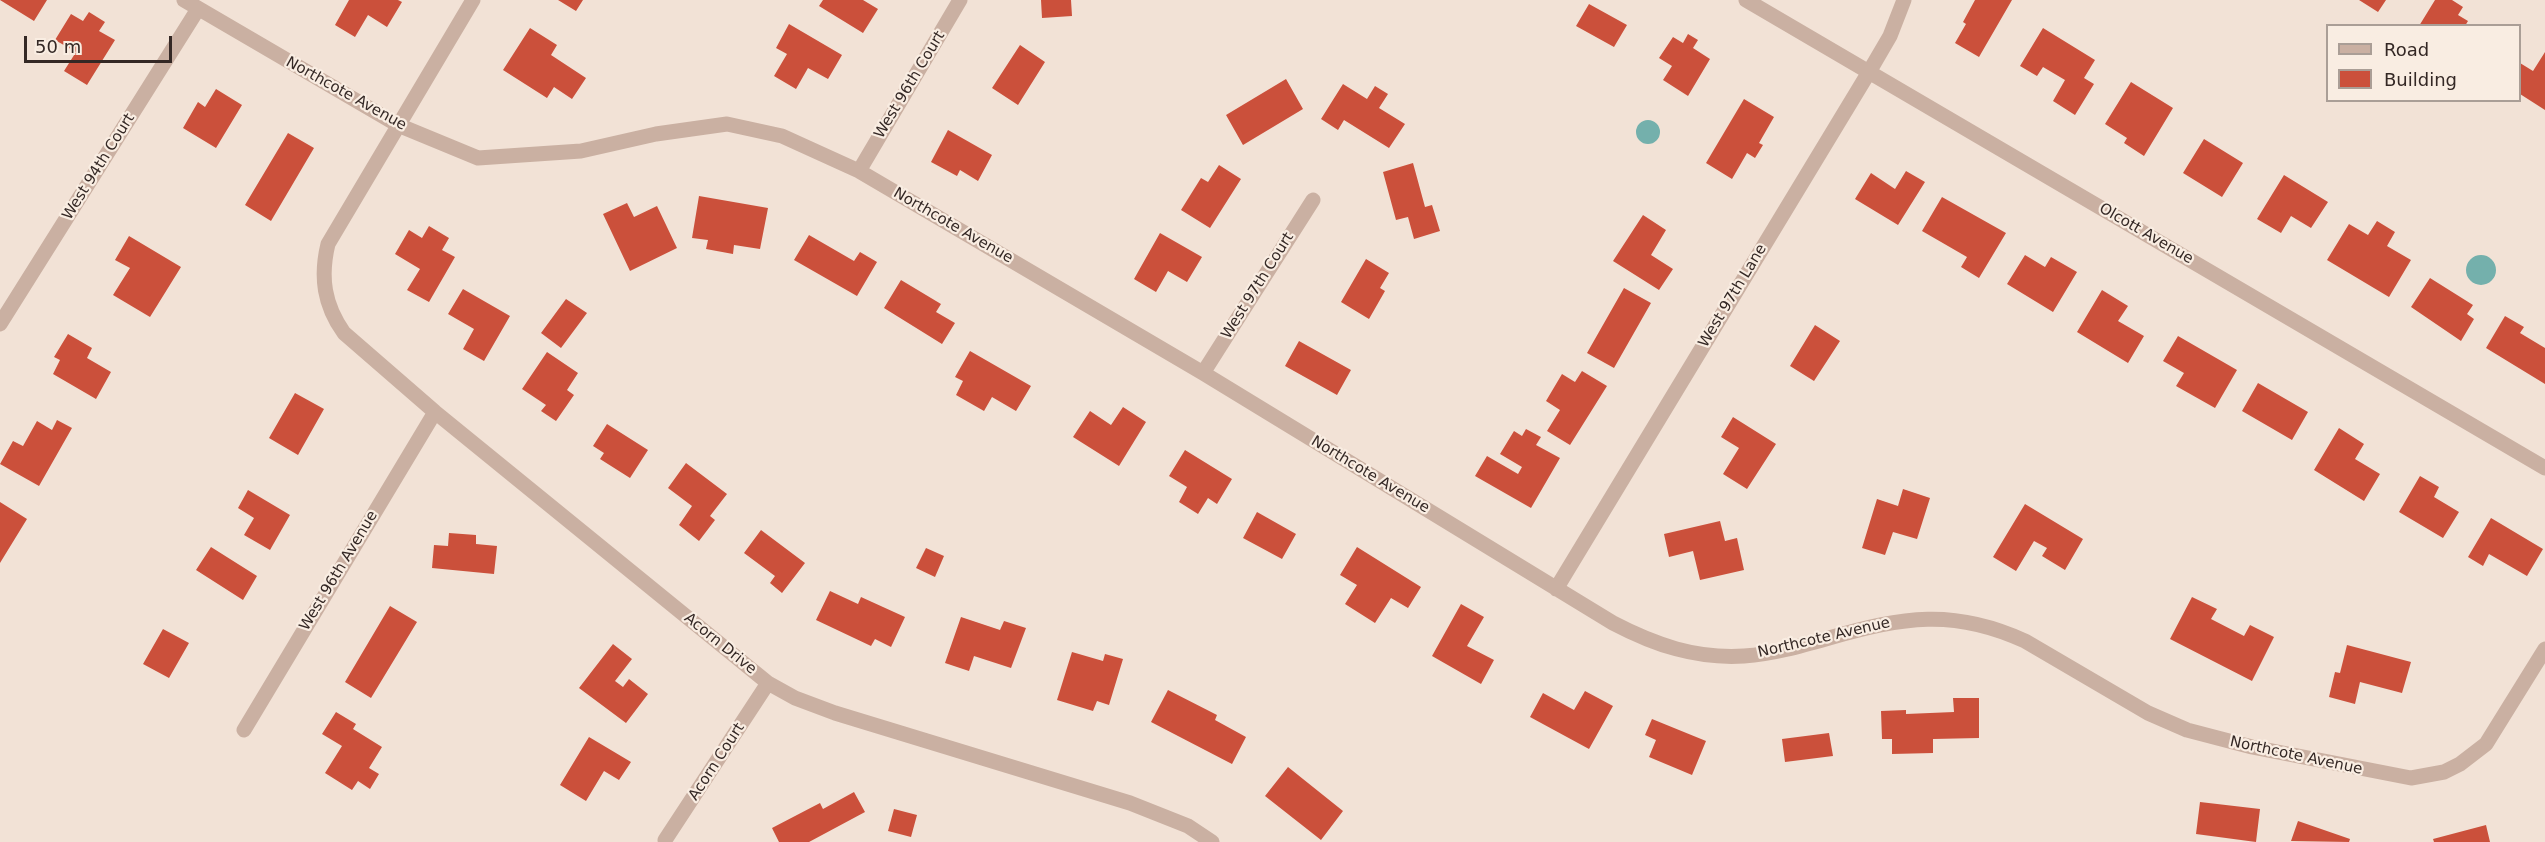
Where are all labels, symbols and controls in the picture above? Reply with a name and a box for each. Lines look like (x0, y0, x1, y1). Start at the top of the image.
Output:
scale bar (27, 24, 176, 62)
legend (2326, 24, 2521, 102)
street label: West 96th Court (871, 28, 949, 142)
text: 50 m (35, 36, 81, 57)
text: Road (2384, 39, 2429, 60)
street label: Northcote Avenue (283, 53, 409, 135)
text: Building (2384, 69, 2457, 90)
street label: West 94th Court (59, 110, 139, 224)
street label: Northcote Avenue (890, 184, 1016, 268)
street label: Olcott Avenue (2096, 200, 2196, 268)
street label: West 97th Court (1218, 229, 1298, 343)
street label: West 97th Lane (1695, 241, 1771, 351)
street label: Northcote Avenue (1308, 433, 1432, 517)
street label: West 96th Avenue (296, 508, 382, 634)
street label: Acorn Drive (680, 609, 760, 679)
street label: Northcote Avenue (1756, 614, 1892, 662)
street label: Acorn Court (685, 720, 749, 804)
street label: Northcote Avenue (2228, 733, 2364, 779)

